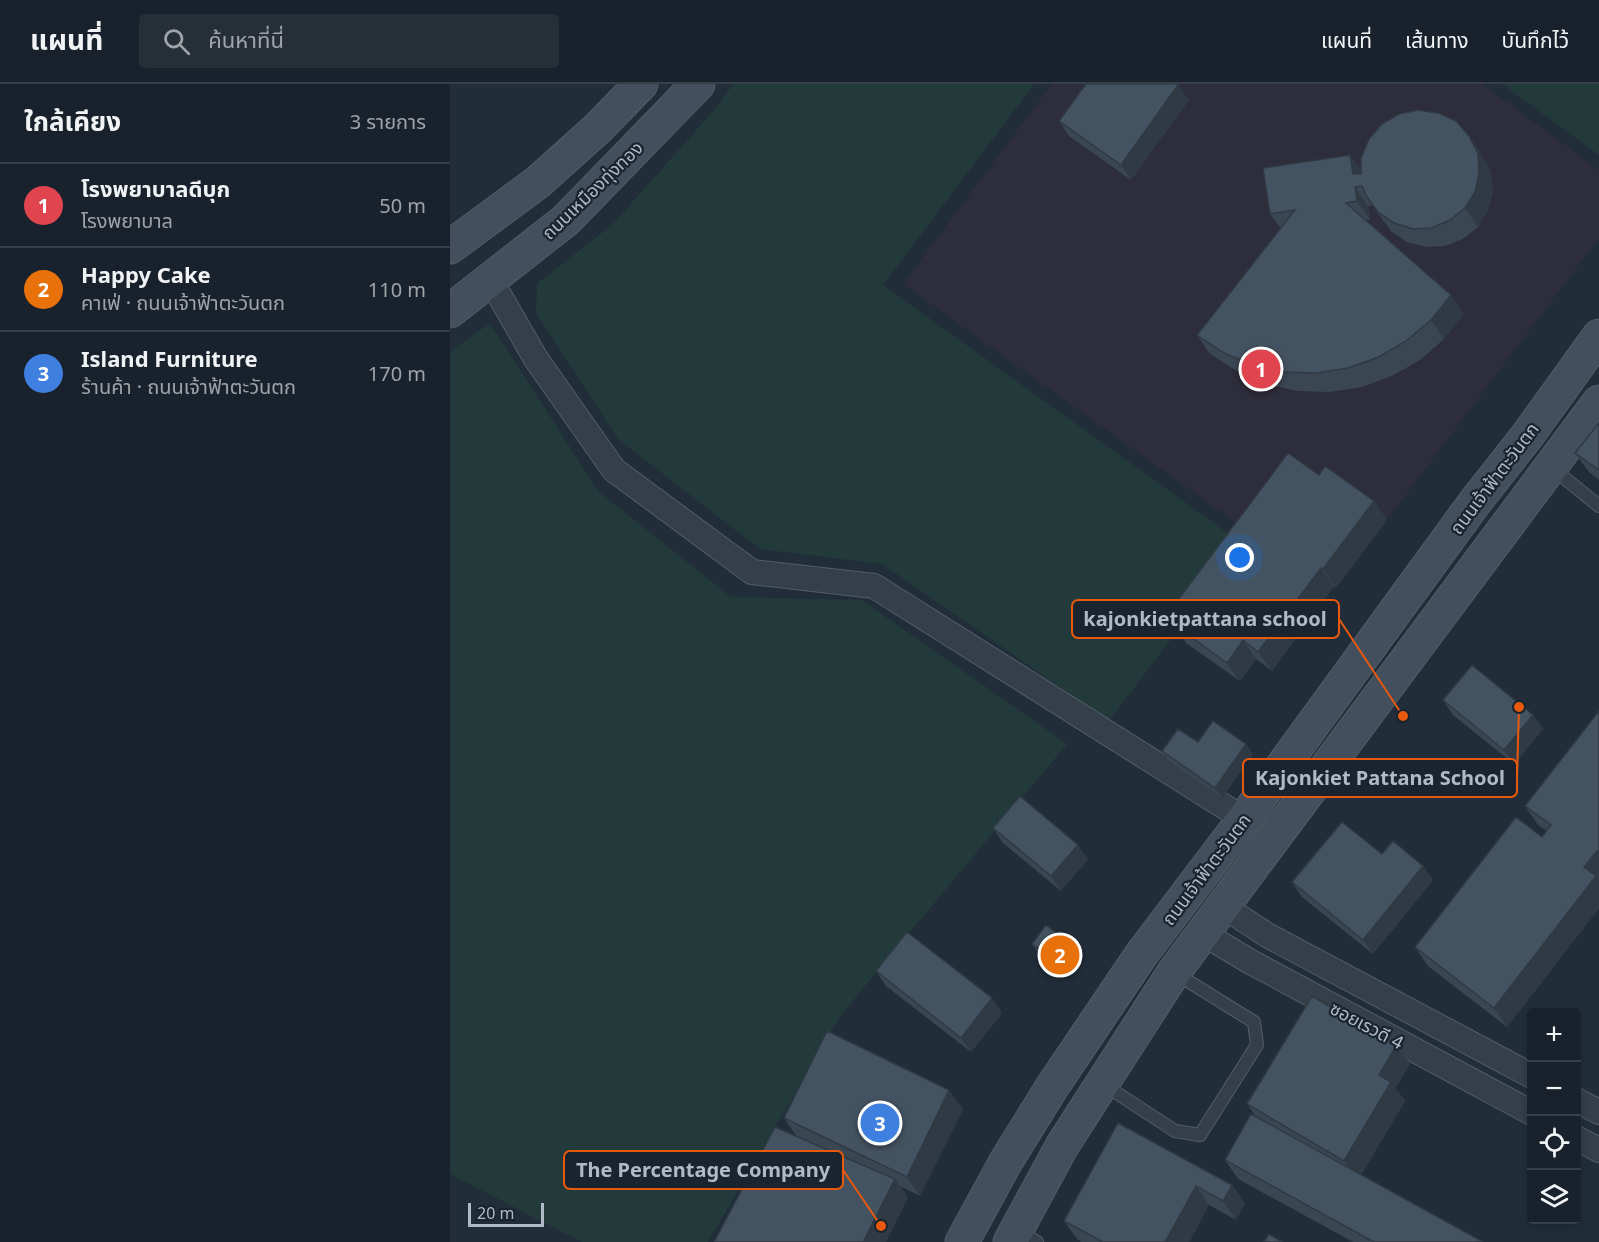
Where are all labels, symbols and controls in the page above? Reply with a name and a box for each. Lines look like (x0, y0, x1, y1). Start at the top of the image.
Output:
search box (139, 14, 559, 68)
text: แผนที่ (30, 20, 103, 58)
text: ค้นหาที่นี่ (208, 24, 284, 54)
icon: search (160, 25, 193, 58)
text: แผนที่ (1321, 26, 1372, 54)
text: เส้นทาง (1405, 26, 1469, 54)
text: บันทึกไว้ (1502, 26, 1569, 54)
text: ใกล้เคียง (24, 103, 121, 139)
text: 3 รายการ (350, 108, 426, 135)
street label: ถนนเหมืองทุ่งทอง (536, 136, 648, 244)
text: โรงพยาบาลดีบุก (81, 173, 230, 203)
text: 1 (38, 192, 49, 219)
text: 50 m (379, 192, 426, 219)
text: โรงพยาบาล (81, 207, 173, 234)
text: Happy Cake (81, 259, 211, 289)
text: 2 (38, 276, 49, 303)
text: 110 m (368, 276, 426, 303)
text: คาเฟ่ · ถนนเจ้าฟ้าตะวันตก (81, 289, 285, 316)
text: Island Furniture (81, 343, 258, 373)
pin: 1 (1242, 346, 1280, 392)
text: 3 (38, 360, 49, 387)
text: 170 m (368, 360, 426, 387)
text: ร้านค้า · ถนนเจ้าฟ้าตะวันตก (81, 373, 296, 400)
street label: ถนนเจ้าฟ้าตะวันตก (1444, 417, 1544, 539)
your location (1225, 543, 1254, 572)
callout: kajonkietpattana school (1072, 600, 1339, 638)
text: kajonkietpattana school (1083, 605, 1327, 632)
callout: Kajonkiet Pattana School (1243, 759, 1517, 797)
text: Kajonkiet Pattana School (1255, 764, 1505, 791)
street label: ถนนเจ้าฟ้าตะวันตก (1156, 808, 1256, 930)
pin: 2 (1040, 932, 1080, 978)
street label: ซอยเรวดี 4 (1326, 996, 1408, 1054)
map controls (1527, 1008, 1581, 1224)
button: + (1527, 1008, 1581, 1062)
button: − (1527, 1062, 1581, 1116)
pin: 3 (860, 1100, 900, 1146)
button: locate (1527, 1116, 1581, 1170)
callout: The Percentage Company (564, 1151, 843, 1189)
text: The Percentage Company (576, 1156, 831, 1183)
button: layers (1527, 1170, 1581, 1224)
scale bar (468, 1200, 544, 1228)
text: 20 m (477, 1202, 514, 1224)

